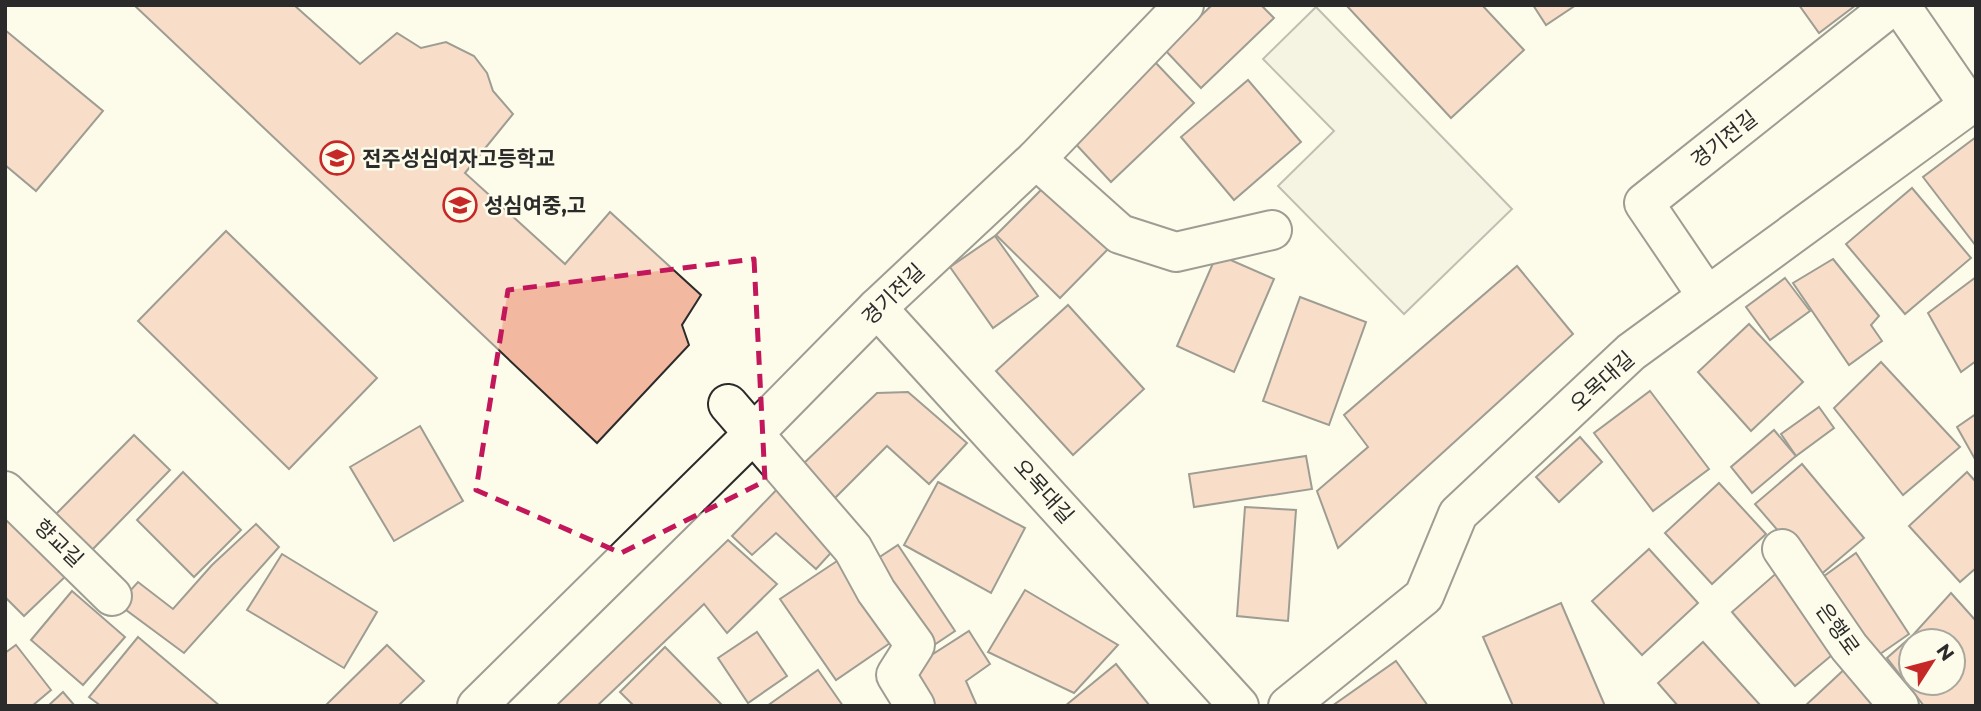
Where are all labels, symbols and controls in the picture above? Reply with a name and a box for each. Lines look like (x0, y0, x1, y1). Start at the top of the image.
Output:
street label: 경기전길 (1686, 105, 1762, 173)
school or university icon: 전주성심여자고등학교 (318, 139, 356, 177)
place label: 전주성심여자고등학교 (362, 146, 555, 171)
school or university icon: 성심여중,고 (441, 186, 479, 224)
place label: 성심여중,고 (484, 193, 586, 218)
street label: 경기전길 (857, 258, 929, 330)
street label: 오목대길 (1565, 346, 1639, 416)
street label: 오목대길 (1009, 454, 1079, 528)
street label: 향교길 (29, 514, 89, 572)
street label: 은행로 (1811, 598, 1865, 660)
north arrow (1897, 627, 1967, 697)
text: N (1932, 639, 1959, 665)

